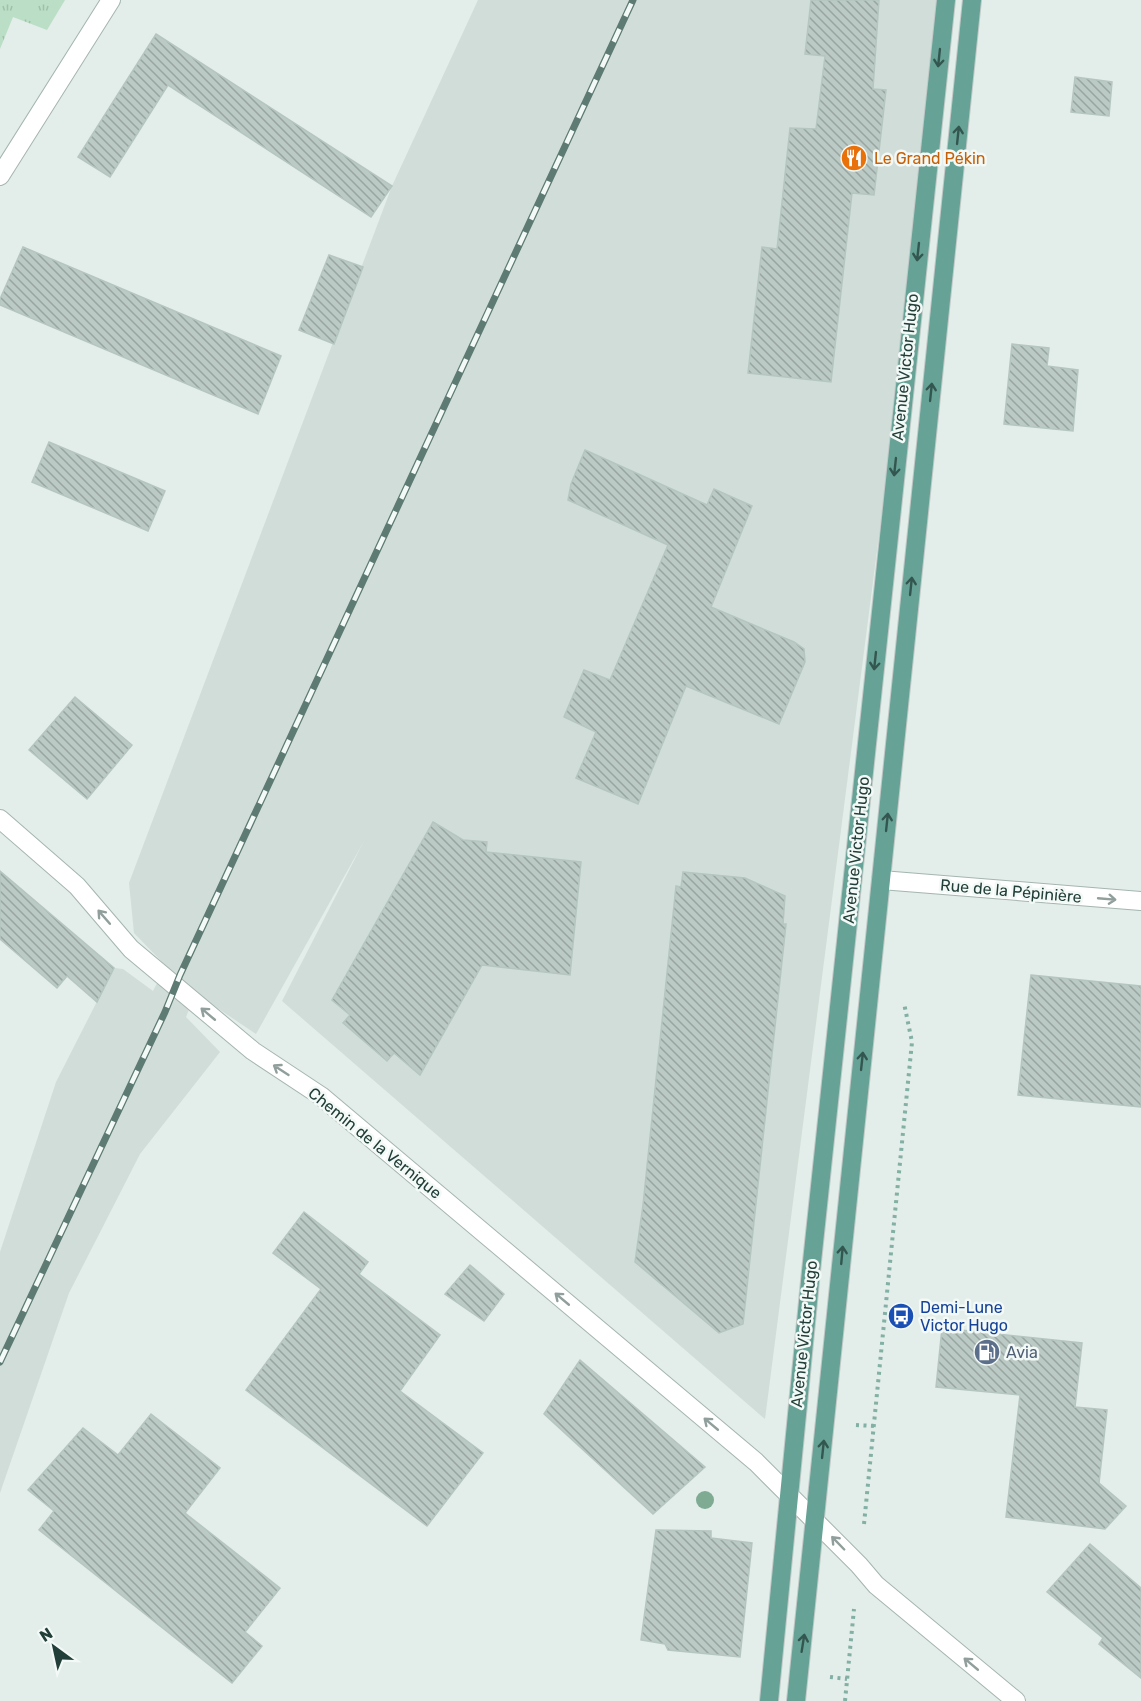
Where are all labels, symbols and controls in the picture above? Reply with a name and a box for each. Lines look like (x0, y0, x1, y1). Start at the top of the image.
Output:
one-way arrow (934, 48, 945, 68)
one-way arrow (953, 126, 964, 146)
restaurant icon: Le Grand Pékin (839, 143, 869, 173)
place label: Le Grand Pékin (874, 149, 985, 168)
one-way arrow (912, 242, 923, 261)
street label: Avenue Victor Hugo (888, 293, 922, 441)
one-way arrow (926, 383, 937, 402)
one-way arrow (889, 456, 900, 476)
one-way arrow (906, 577, 917, 596)
one-way arrow (869, 650, 880, 670)
street label: Avenue Victor Hugo (839, 776, 873, 924)
one-way arrow (882, 812, 893, 832)
street label: Rue de la Pépinière (939, 875, 1083, 907)
one-way arrow (1097, 894, 1117, 905)
one-way arrow (97, 910, 111, 925)
one-way arrow (201, 1008, 217, 1021)
one-way arrow (857, 1051, 868, 1071)
one-way arrow (273, 1063, 290, 1075)
street label: Chemin de la Vernique (304, 1083, 446, 1203)
one-way arrow (837, 1245, 848, 1265)
street label: Avenue Victor Hugo (787, 1260, 821, 1408)
one-way arrow (555, 1292, 570, 1306)
place label: Demi-Lune Victor Hugo (920, 1298, 1008, 1335)
bus stop icon: Demi-Lune Victor Hugo (886, 1301, 916, 1331)
fuel station icon: Avia (972, 1337, 1002, 1367)
place label: Avia (1006, 1343, 1038, 1362)
one-way arrow (703, 1418, 719, 1431)
one-way arrow (818, 1440, 829, 1459)
one-way arrow (830, 1536, 845, 1551)
north arrow (24, 1617, 84, 1677)
text: N (36, 1624, 56, 1646)
one-way arrow (797, 1633, 808, 1653)
one-way arrow (963, 1657, 979, 1670)

